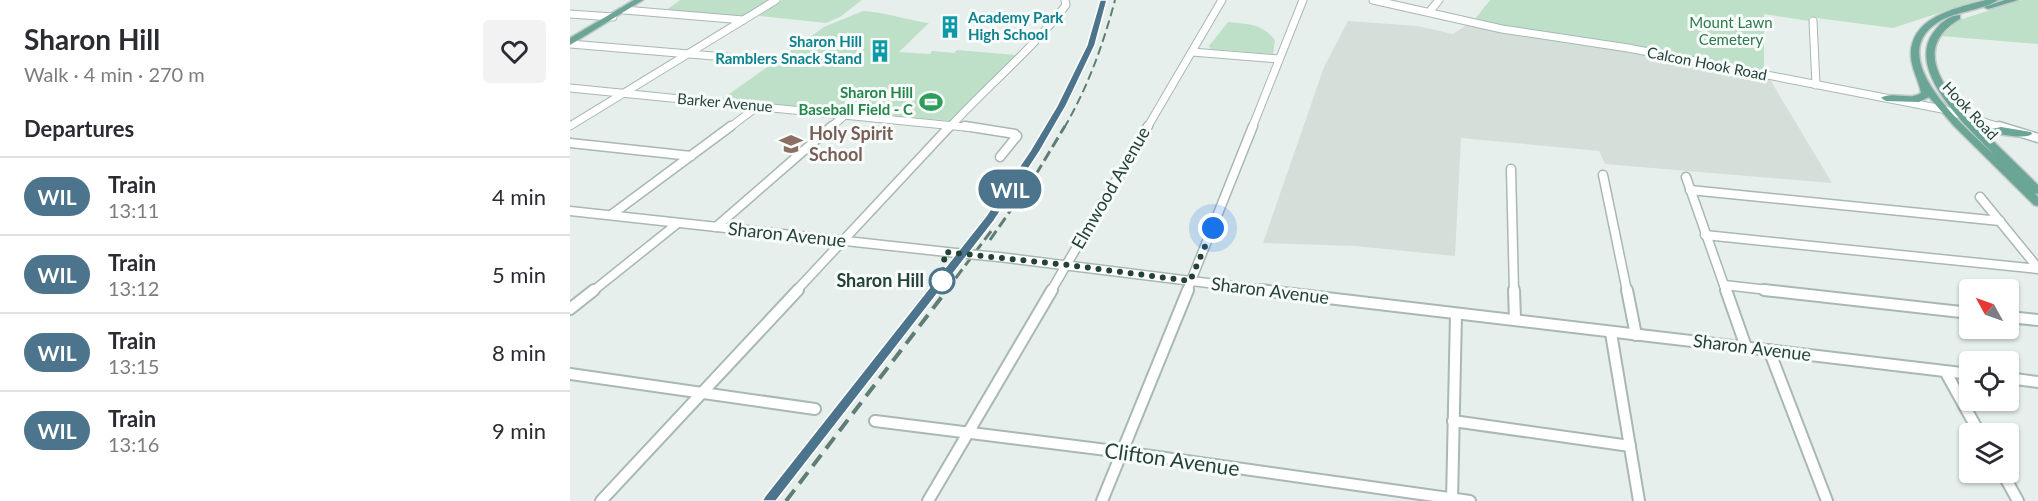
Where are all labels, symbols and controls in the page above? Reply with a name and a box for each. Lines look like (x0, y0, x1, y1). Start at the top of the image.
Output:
place label: Academy Park High School (967, 8, 1064, 43)
park label: Mount Lawn Cemetery (1689, 13, 1773, 48)
building icon: Academy Park High School (937, 14, 963, 40)
button: heart (483, 20, 546, 83)
text: Sharon Hill (24, 22, 160, 56)
place label: Sharon Hill Ramblers Snack Stand (715, 32, 862, 67)
building icon: Sharon Hill Ramblers Snack Stand (867, 38, 893, 64)
street label: Calcon Hook Road (1646, 43, 1769, 83)
text: Walk · 4 min · 270 m (24, 62, 205, 86)
street label: Hook Road (1939, 77, 2002, 143)
place label: Sharon Hill Baseball Field - C (798, 83, 913, 118)
street label: Barker Avenue (677, 89, 774, 115)
sports icon: Sharon Hill Baseball Field - C (918, 89, 944, 115)
text: Departures (24, 115, 134, 142)
place label: Holy Spirit School (809, 122, 894, 165)
street label: Elmwood Avenue (1066, 122, 1154, 253)
school or university icon: Holy Spirit School (778, 131, 804, 157)
line badge: WIL (976, 170, 1044, 208)
text: Train (108, 171, 156, 198)
text: WIL (990, 177, 1030, 202)
text: 4 min (492, 183, 546, 210)
text: WIL (37, 184, 77, 209)
text: 13:11 (108, 198, 159, 222)
your location (1198, 213, 1228, 243)
street label: Sharon Avenue (727, 217, 847, 251)
text: Train (108, 249, 156, 276)
text: 5 min (492, 261, 546, 288)
text: WIL (37, 262, 77, 287)
marker: Sharon Hill (929, 268, 955, 294)
place label: Sharon Hill (836, 269, 924, 291)
street label: Sharon Avenue (1210, 272, 1330, 308)
text: 13:12 (108, 276, 159, 300)
north arrow (1959, 279, 2019, 339)
map controls (1959, 279, 2019, 483)
text: Train (108, 327, 156, 354)
street label: Sharon Avenue (1692, 329, 1812, 365)
text: 8 min (492, 339, 546, 366)
text: WIL (37, 340, 77, 365)
button: locate (1959, 351, 2019, 411)
text: 13:15 (108, 354, 159, 378)
text: Train (108, 405, 156, 432)
text: 9 min (492, 417, 546, 444)
text: WIL (37, 418, 77, 443)
button: layers (1959, 423, 2019, 483)
text: 13:16 (108, 432, 159, 456)
street label: Clifton Avenue (1103, 437, 1241, 480)

